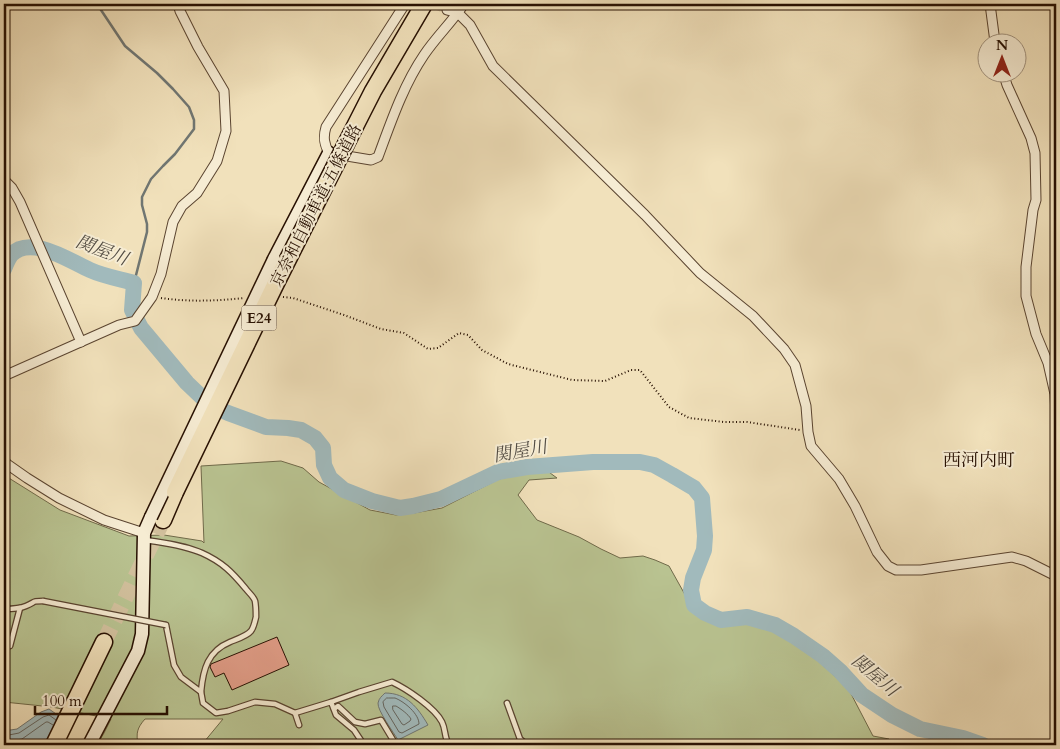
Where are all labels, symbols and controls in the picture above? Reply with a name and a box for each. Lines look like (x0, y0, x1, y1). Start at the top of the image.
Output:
north arrow (978, 32, 1028, 82)
text: N (996, 36, 1008, 55)
street label: 京奈和自動車道;五條道路 (265, 120, 367, 291)
water label: 関屋川 (72, 229, 133, 273)
road number: E24 (242, 306, 276, 330)
water label: 関屋川 (491, 434, 551, 468)
district label: 西河内町 (943, 448, 1015, 473)
water label: 関屋川 (846, 648, 905, 704)
scale bar (35, 684, 168, 716)
text: 100 m (42, 691, 82, 711)

